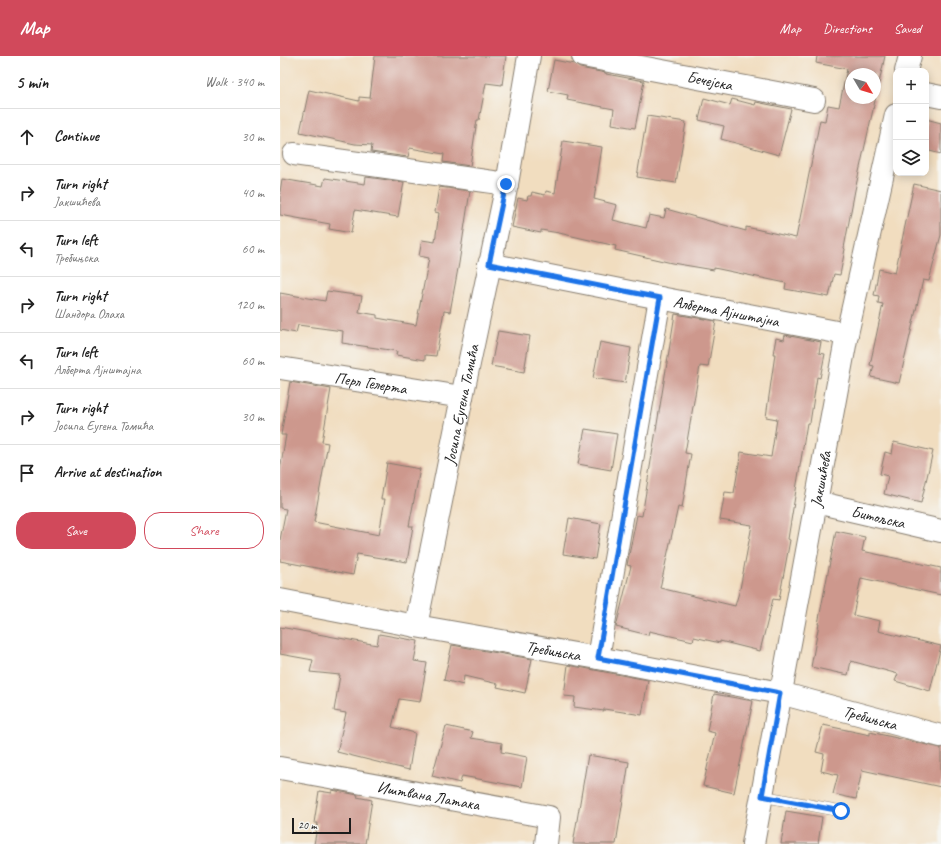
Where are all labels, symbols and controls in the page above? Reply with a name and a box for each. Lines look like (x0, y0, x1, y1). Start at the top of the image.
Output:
text: Map (20, 16, 50, 40)
text: Map (780, 20, 801, 37)
text: Directions (823, 20, 872, 37)
text: Saved (894, 20, 921, 37)
street label: Бечејска (685, 67, 735, 95)
north arrow (845, 68, 881, 104)
map controls (893, 68, 929, 176)
button: + (893, 68, 929, 104)
text: 5 min (16, 72, 48, 93)
text: Walk · 340 m (205, 74, 264, 90)
button: − (893, 104, 929, 140)
icon: ahead (16, 126, 38, 148)
text: Continue (54, 127, 99, 146)
text: 30 m (242, 129, 264, 145)
button: layers (893, 140, 929, 176)
text: Turn right (54, 175, 107, 194)
route end (497, 175, 515, 193)
icon: right (16, 182, 38, 204)
text: 40 m (242, 185, 264, 201)
text: Јакшићева (54, 194, 100, 210)
text: Turn left (54, 231, 97, 250)
icon: left (16, 238, 38, 260)
text: 60 m (242, 241, 264, 257)
text: Требињска (54, 250, 98, 266)
text: Turn right (54, 287, 107, 306)
street label: Алберта Ајнштајна (672, 292, 782, 332)
icon: right (16, 294, 38, 316)
text: 120 m (236, 297, 264, 313)
text: Шандора Олаха (54, 306, 124, 322)
street label: Јосипа Еугена Томића (439, 342, 484, 467)
text: Turn left (54, 343, 97, 362)
icon: left (16, 350, 38, 372)
text: 60 m (242, 353, 264, 369)
text: Алберта Ајнштајна (54, 362, 141, 378)
street label: Перл Гелерта (333, 368, 409, 399)
text: Turn right (54, 399, 107, 418)
icon: right (16, 406, 38, 428)
text: 30 m (242, 409, 264, 425)
text: Јосипа Еугена Томића (54, 418, 153, 434)
street label: Јакшићева (806, 448, 836, 510)
icon: arrive (16, 462, 38, 484)
text: Arrive at destination (54, 463, 161, 482)
street label: Битољска (849, 502, 908, 534)
button: Save (16, 512, 136, 549)
button: Share (144, 512, 264, 549)
street label: Требињска (525, 637, 583, 666)
street label: Требињска (841, 701, 900, 735)
street label: Иштвана Латака (376, 777, 483, 815)
route start (832, 802, 850, 820)
scale bar (292, 816, 351, 835)
text: 20 m (298, 818, 317, 832)

